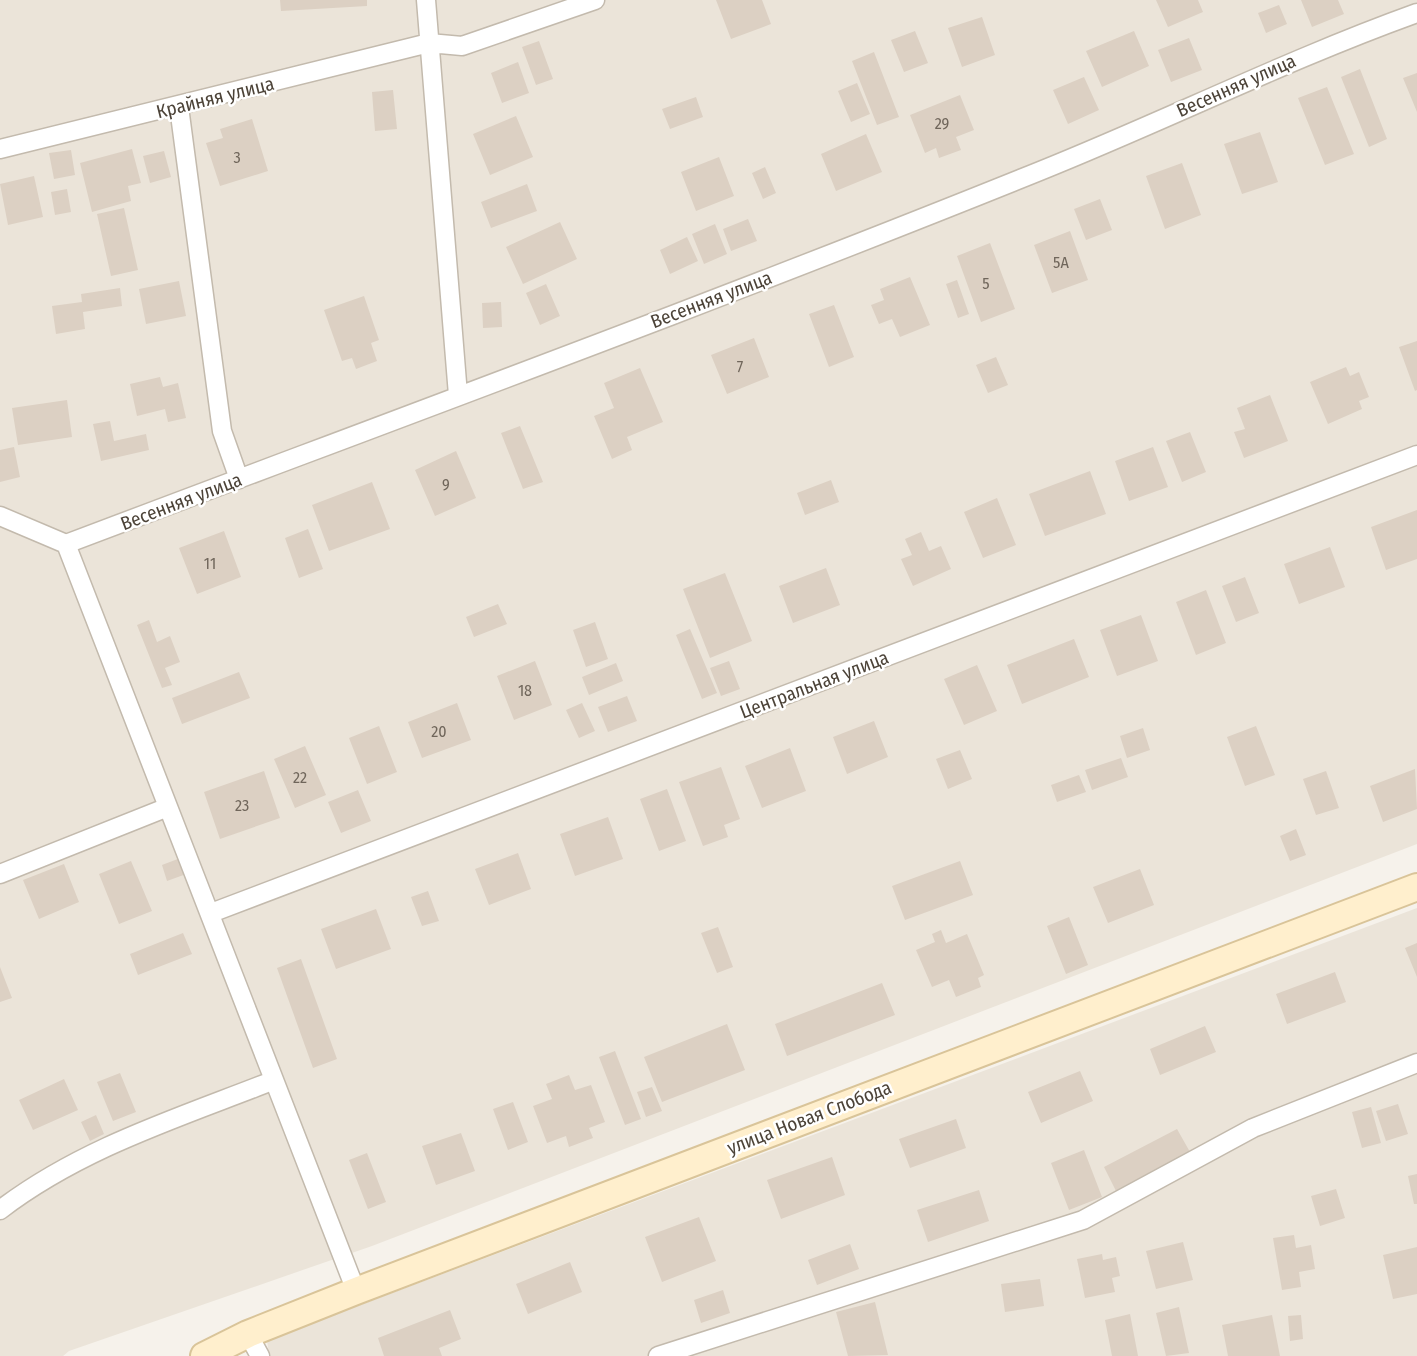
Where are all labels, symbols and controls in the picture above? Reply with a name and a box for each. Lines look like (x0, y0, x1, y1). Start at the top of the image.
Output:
street label: Весенняя улица (1173, 49, 1299, 122)
street label: Крайняя улица (154, 72, 276, 123)
house number: 29 (935, 114, 950, 133)
house number: 3 (233, 148, 241, 167)
house number: 5А (1053, 253, 1069, 272)
street label: Весенняя улица (647, 266, 775, 333)
house number: 5 (982, 274, 990, 293)
house number: 7 (737, 357, 744, 376)
street label: Весенняя улица (117, 468, 245, 535)
house number: 9 (442, 475, 450, 494)
house number: 11 (204, 554, 216, 573)
street label: Центральная улица (737, 646, 892, 723)
house number: 18 (518, 681, 532, 700)
house number: 20 (431, 722, 447, 741)
house number: 22 (293, 768, 307, 787)
house number: 23 (235, 796, 249, 815)
street label: улица Новая Слобода (724, 1076, 895, 1159)

